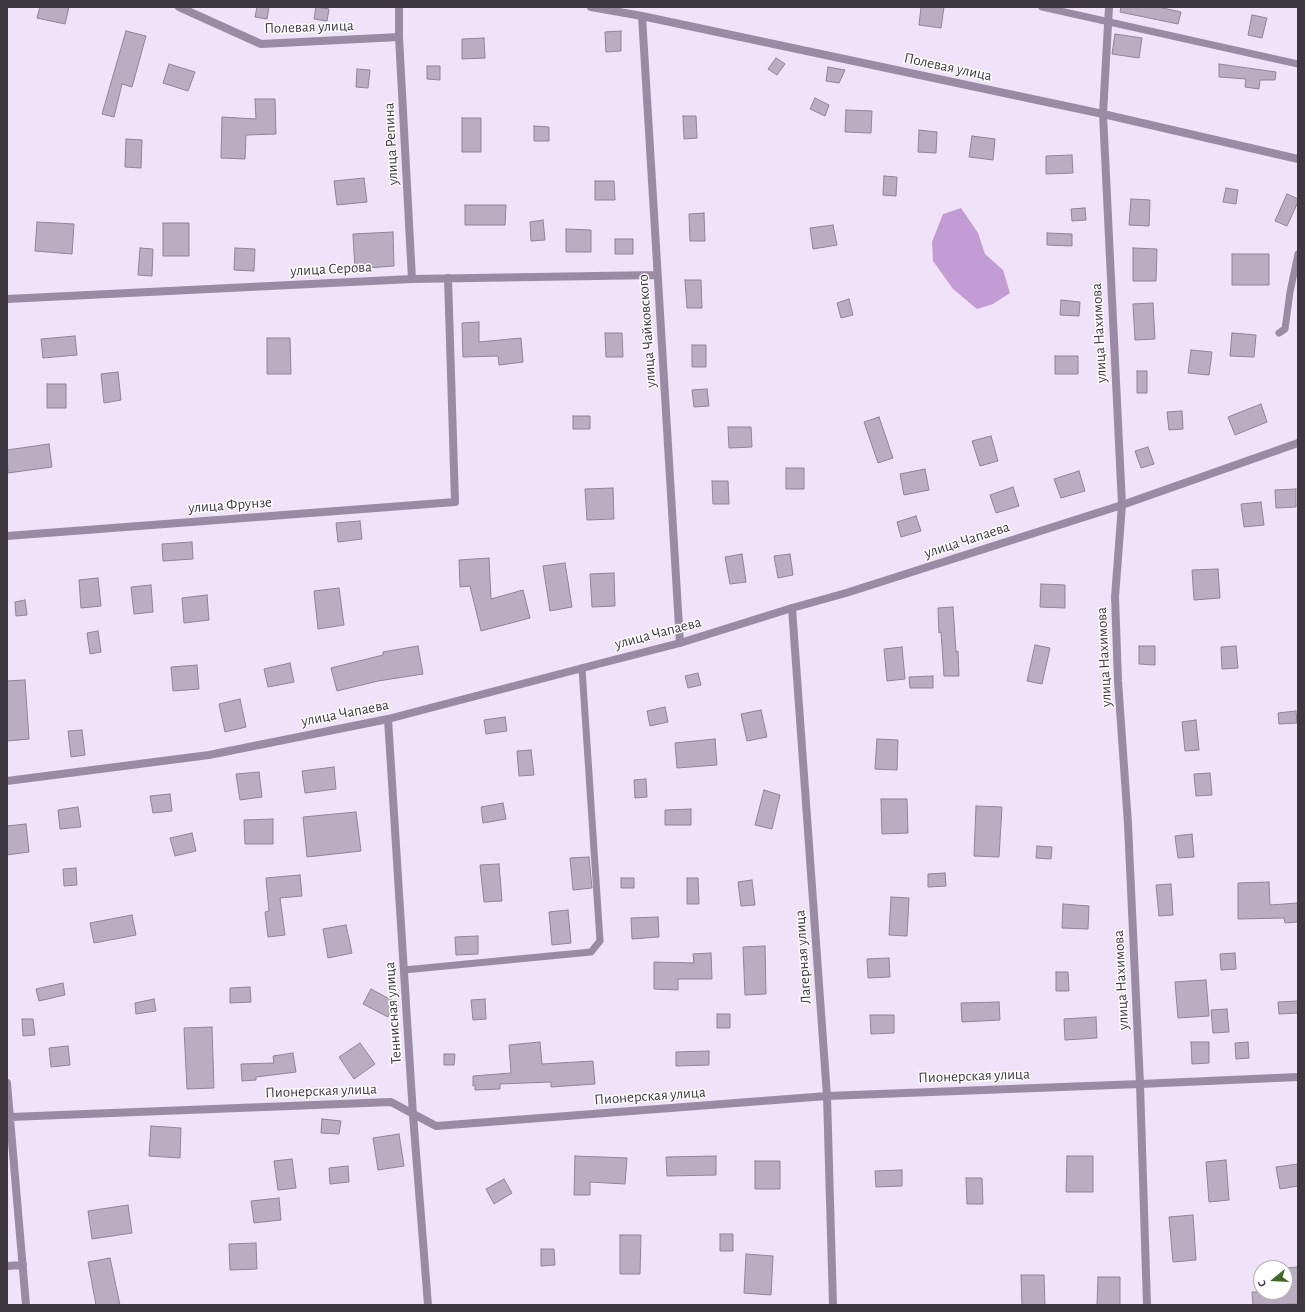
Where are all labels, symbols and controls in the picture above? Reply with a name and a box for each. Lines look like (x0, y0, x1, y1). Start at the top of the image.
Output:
street label: Полевая улица (264, 16, 354, 38)
street label: Полевая улица (902, 49, 994, 85)
street label: улица Репина (380, 102, 402, 186)
street label: улица Серова (290, 258, 372, 280)
street label: улица Чайковского (634, 274, 660, 388)
street label: улица Нахимова (1087, 283, 1111, 383)
street label: улица Фрунзе (187, 493, 273, 517)
street label: улица Чапаева (922, 518, 1012, 562)
street label: улица Нахимова (1092, 607, 1116, 707)
street label: улица Чапаева (613, 613, 703, 653)
street label: улица Чапаева (300, 696, 390, 730)
street label: Лагерная улица (791, 909, 815, 1005)
street label: улица Нахимова (1109, 930, 1133, 1030)
street label: Теннисная улица (380, 961, 406, 1065)
street label: Пионерская улица (918, 1065, 1030, 1087)
street label: Пионерская улица (265, 1080, 377, 1102)
street label: Пионерская улица (594, 1083, 706, 1109)
north arrow (1253, 1260, 1293, 1300)
text: С (1256, 1279, 1268, 1288)

